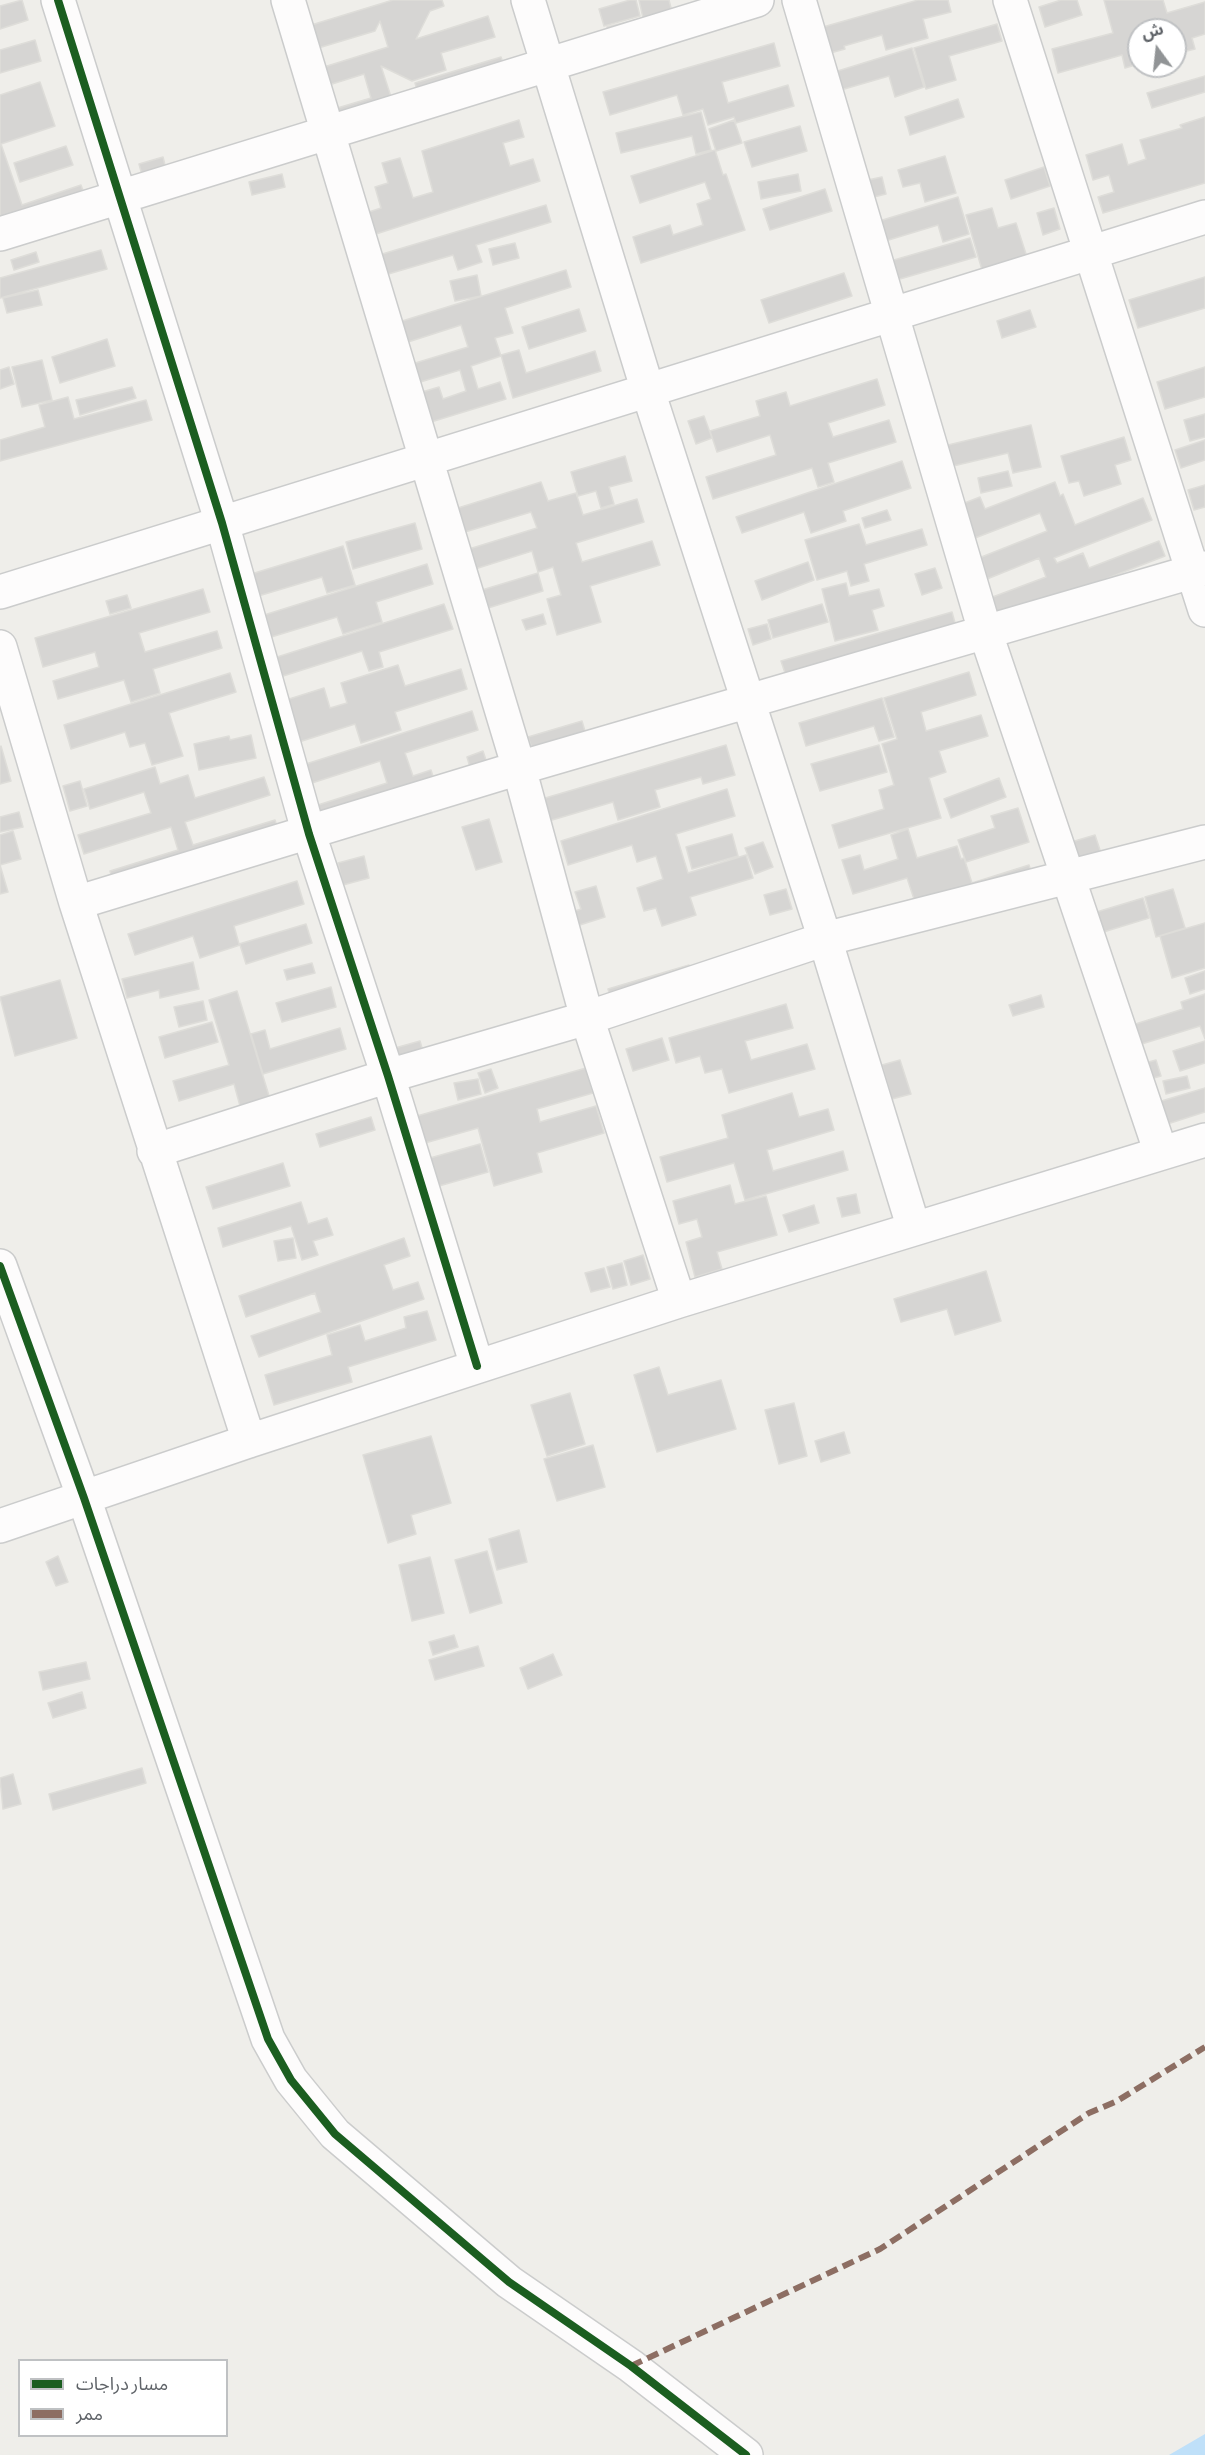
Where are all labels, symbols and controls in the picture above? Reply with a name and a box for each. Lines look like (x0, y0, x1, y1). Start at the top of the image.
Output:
north arrow (1127, 18, 1187, 78)
text: ش (1140, 20, 1166, 44)
legend (18, 2359, 228, 2437)
text: مسار دراجات (76, 2374, 168, 2395)
text: ممر (76, 2404, 103, 2425)

